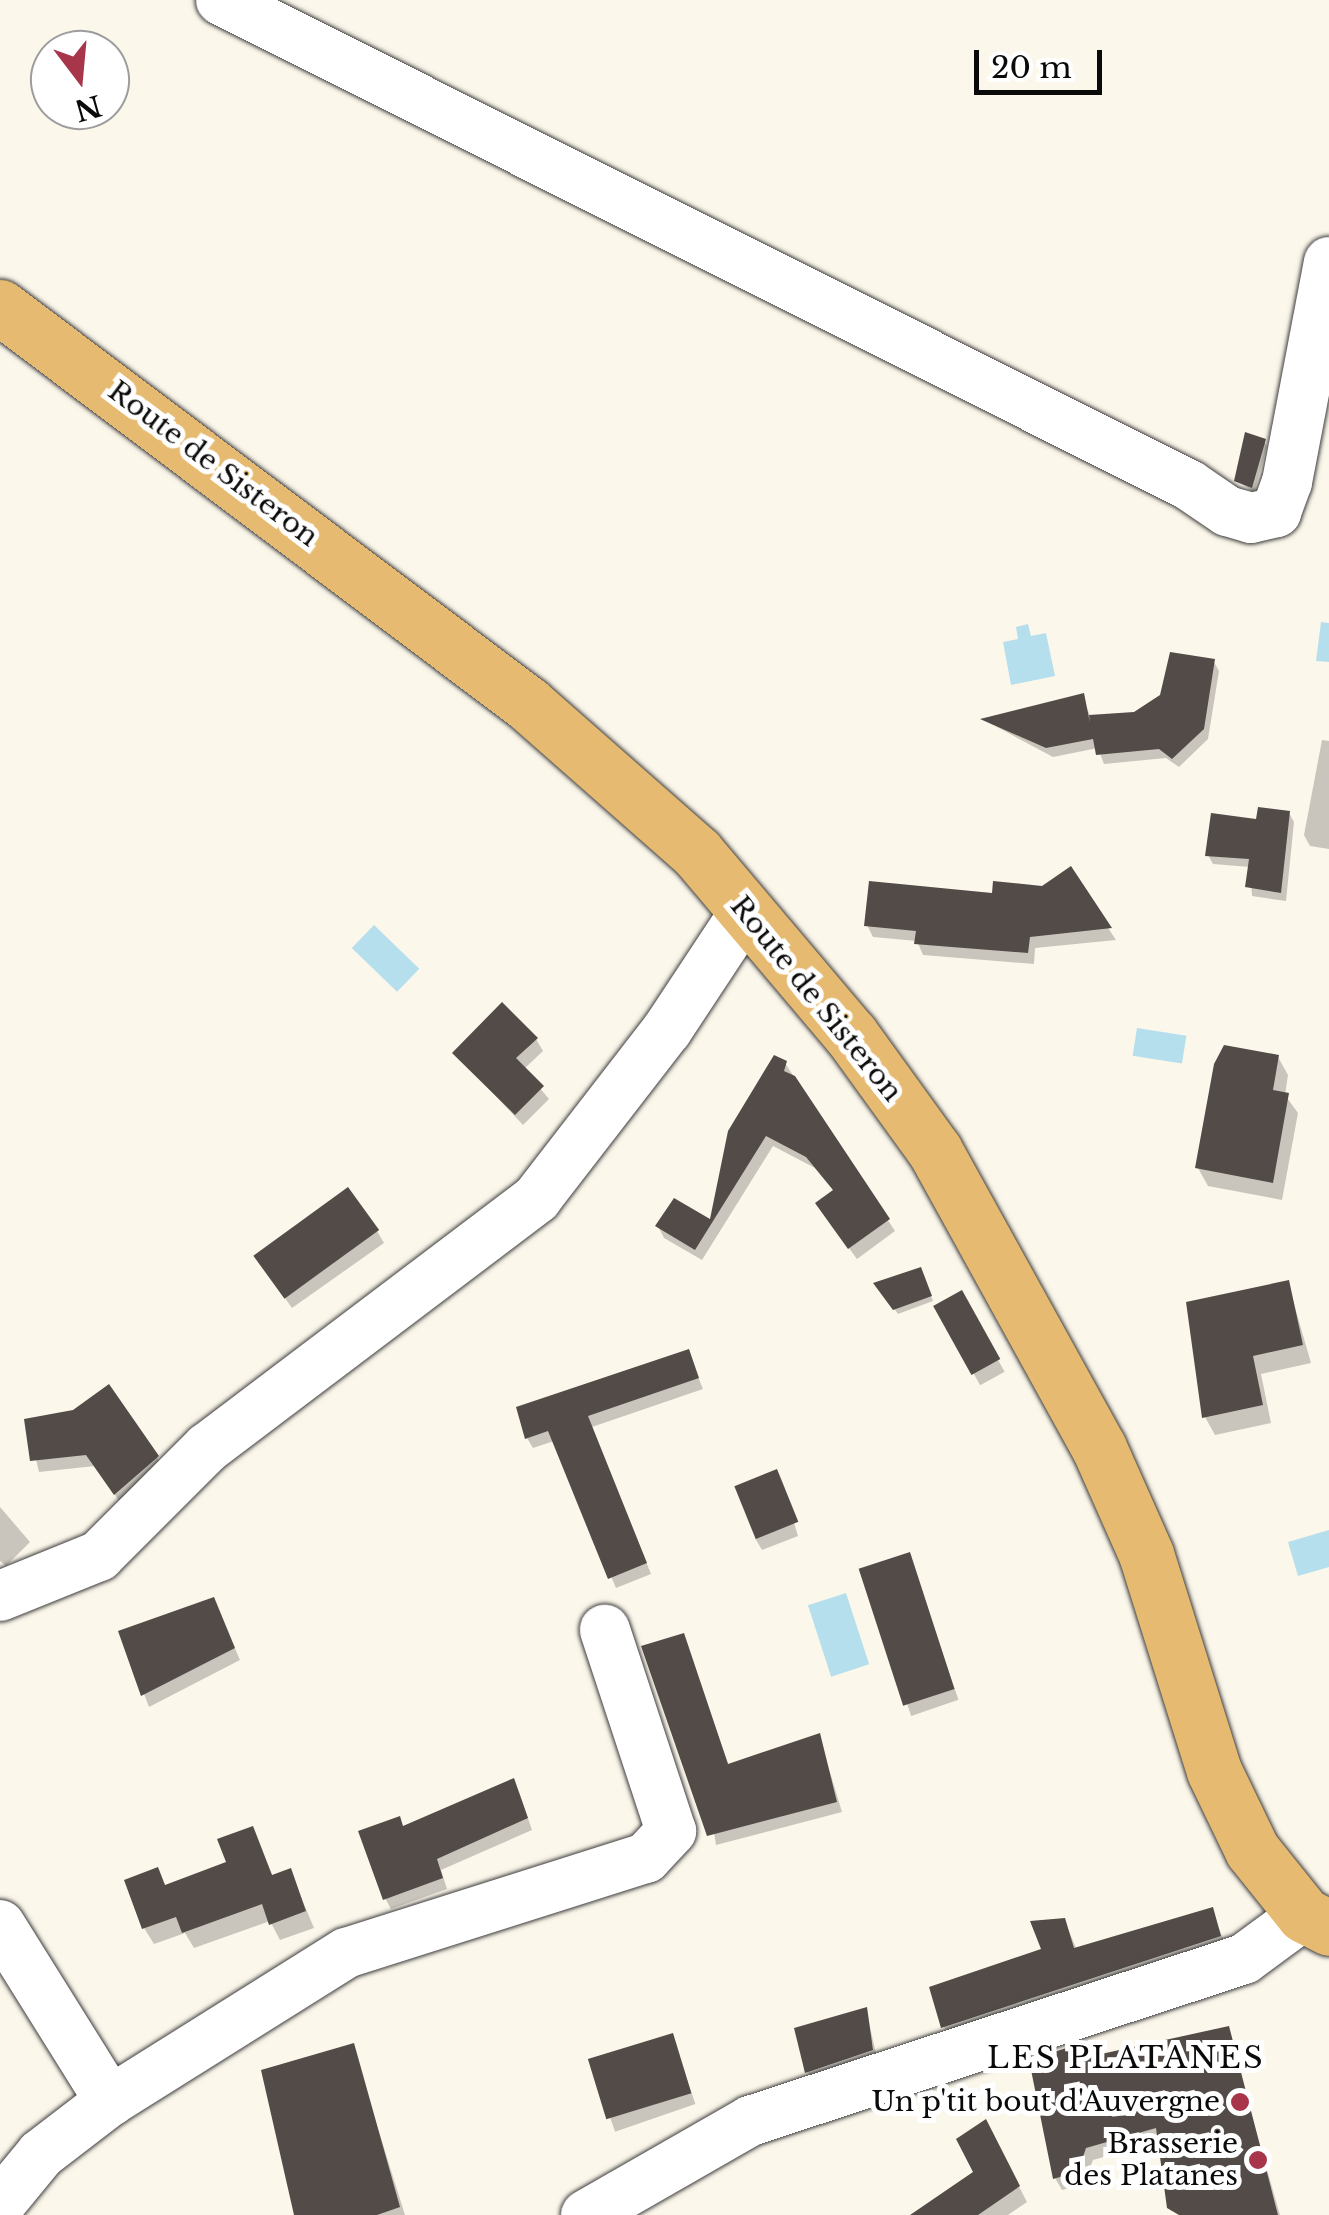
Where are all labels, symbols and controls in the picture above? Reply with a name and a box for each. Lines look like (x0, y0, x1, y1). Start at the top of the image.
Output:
north arrow (30, 30, 130, 130)
scale bar (979, 30, 1106, 92)
text: 20 m (991, 49, 1072, 86)
text: N (70, 87, 105, 128)
street label: Route de Sisteron (101, 374, 325, 554)
street label: Route de Sisteron (723, 890, 909, 1108)
district label: LES PLATANES (987, 2040, 1265, 2076)
place label: Un p'tit bout d'Auvergne (872, 2085, 1220, 2119)
marker: Un p'tit bout d'Auvergne (1229, 2091, 1251, 2113)
place label: Brasserie des Platanes (1064, 2127, 1238, 2193)
marker: Brasserie des Platanes (1247, 2149, 1269, 2171)

